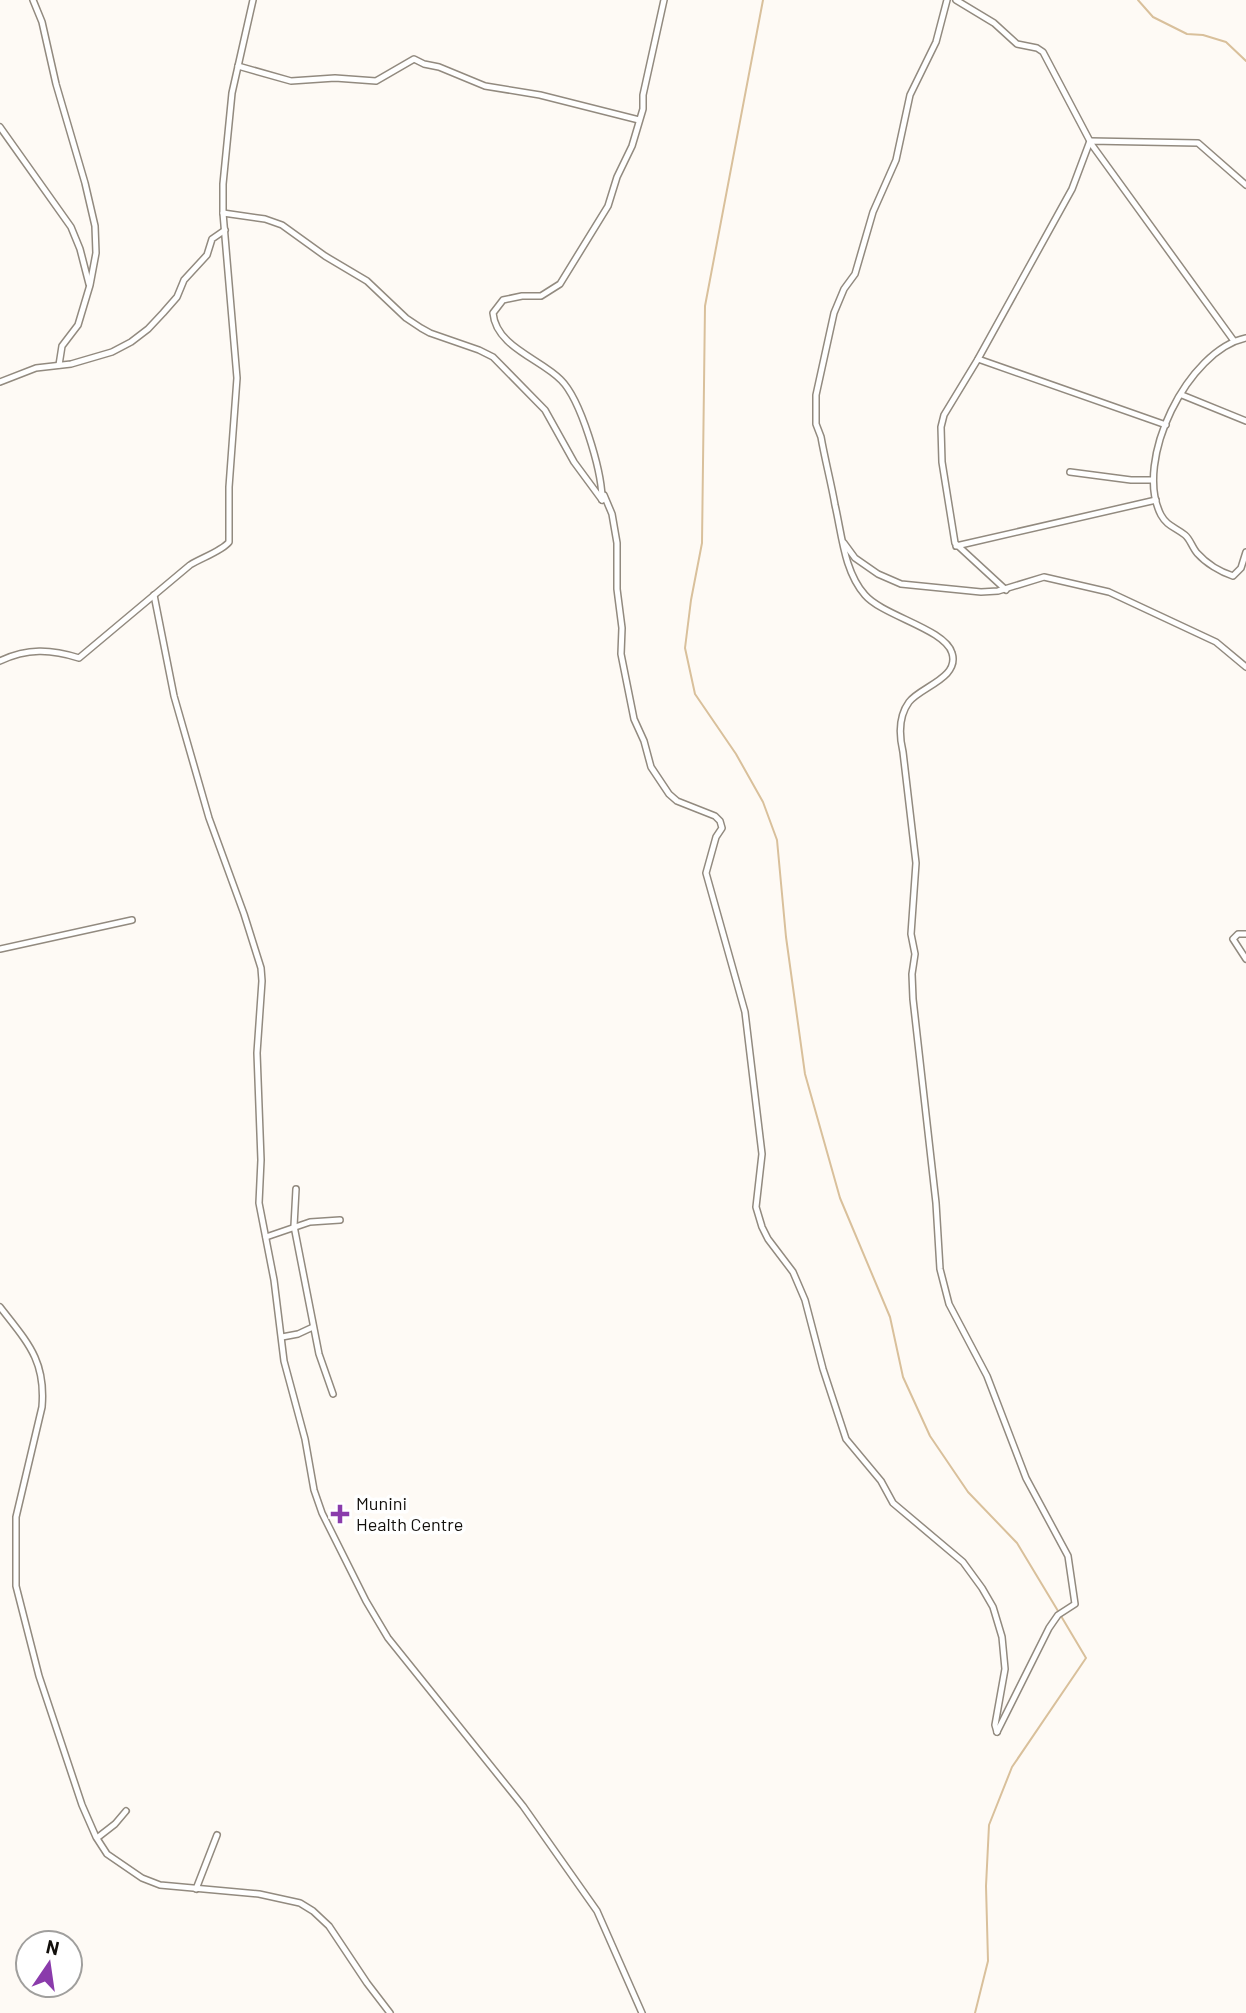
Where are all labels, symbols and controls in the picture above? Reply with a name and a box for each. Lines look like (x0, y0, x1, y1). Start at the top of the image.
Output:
place label: Munini Health Centre (356, 1492, 463, 1535)
marker: Munini Health Centre (330, 1504, 350, 1524)
north arrow (14, 1929, 84, 1999)
text: N (44, 1934, 62, 1960)

